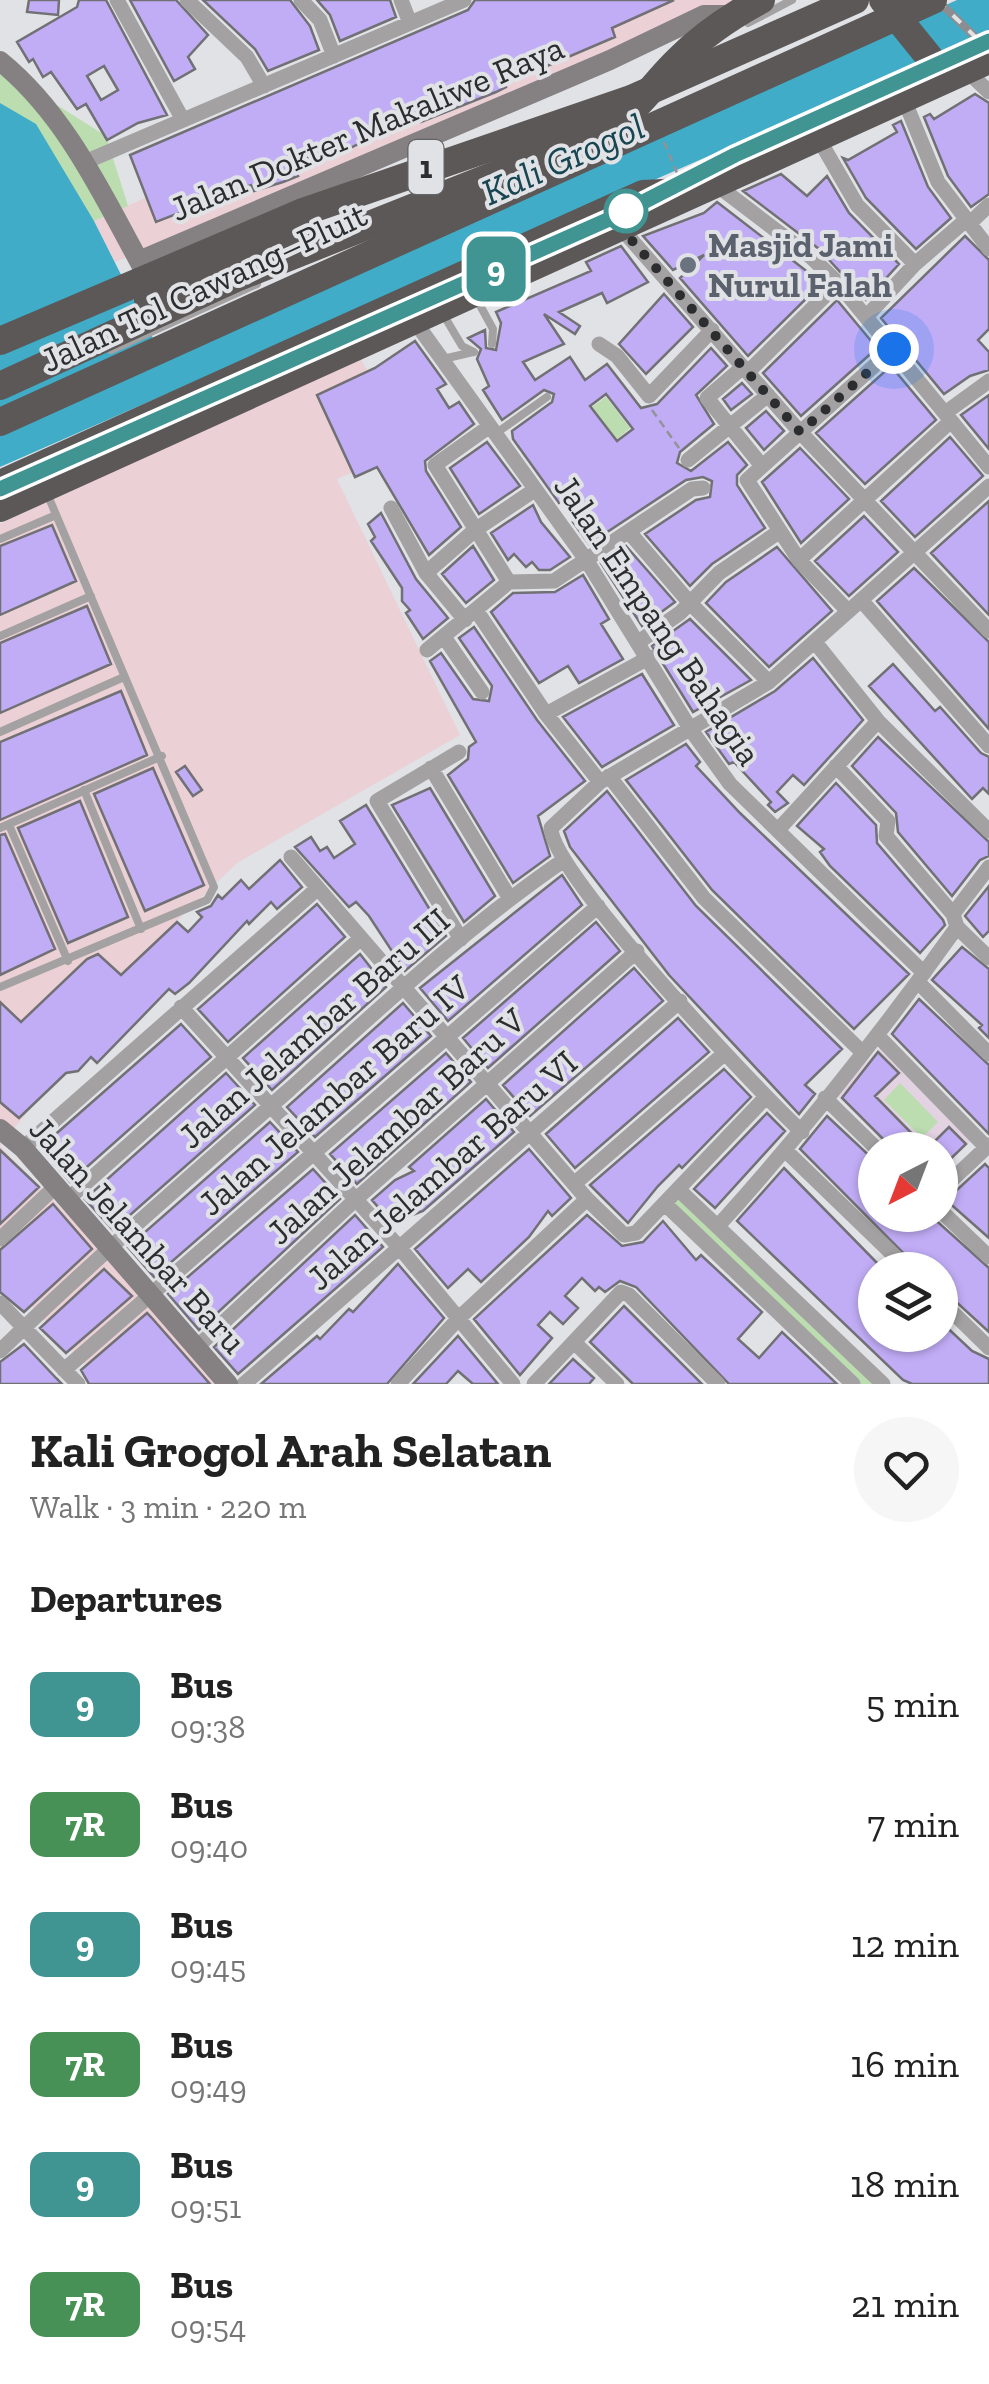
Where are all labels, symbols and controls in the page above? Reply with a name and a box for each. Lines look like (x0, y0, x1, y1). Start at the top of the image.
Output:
street label: Jalan Dokter Makaliwe Raya (164, 26, 570, 230)
water label: Kali Grogol (475, 103, 651, 215)
road number: 1 (408, 140, 444, 194)
unlabelled marker (605, 190, 647, 232)
street label: Jalan Tol Cawang–Pluit (35, 193, 373, 381)
place label: Masjid Jami Nurul Falah (708, 224, 893, 306)
line badge: 9 (464, 236, 528, 302)
text: 9 (487, 248, 505, 290)
marker: Masjid Jami Nurul Falah (677, 254, 699, 276)
your location (869, 324, 919, 374)
street label: Jalan Empang Bahagia (545, 467, 771, 773)
street label: Jalan Jelambar Baru III (170, 899, 458, 1157)
street label: Jalan Jelambar Baru IV (190, 966, 478, 1224)
street label: Jalan Jelambar Baru V (258, 999, 534, 1253)
street label: Jalan Jelambar Baru VI (298, 1041, 586, 1299)
street label: Jalan Jelambar Baru (21, 1108, 255, 1362)
north arrow (858, 1132, 958, 1232)
map controls (858, 1132, 958, 1352)
button: layers (858, 1252, 958, 1352)
button: heart (854, 1417, 959, 1522)
text: Kali Grogol Arah Selatan (30, 1422, 551, 1479)
text: Walk · 3 min · 220 m (30, 1488, 306, 1526)
text: Departures (30, 1576, 222, 1622)
text: Bus (170, 1662, 233, 1708)
text: 5 min (866, 1681, 959, 1727)
text: 9 (76, 1683, 94, 1725)
text: 09:38 (170, 1708, 245, 1746)
text: Bus (170, 1782, 233, 1828)
text: 7 min (867, 1801, 959, 1847)
text: 7R (65, 1803, 105, 1845)
text: 09:40 (170, 1828, 248, 1866)
text: Bus (170, 1902, 233, 1948)
text: 12 min (851, 1921, 959, 1967)
text: 9 (76, 1923, 94, 1965)
text: 09:45 (170, 1948, 246, 1986)
text: Bus (170, 2022, 233, 2068)
text: 16 min (850, 2041, 959, 2087)
text: 7R (65, 2043, 105, 2085)
text: 09:49 (170, 2068, 247, 2106)
text: Bus (170, 2142, 233, 2188)
text: 18 min (850, 2161, 959, 2207)
text: 9 (76, 2163, 94, 2205)
text: 09:51 (170, 2188, 241, 2226)
text: Bus (170, 2262, 233, 2308)
text: 21 min (851, 2281, 959, 2327)
text: 7R (65, 2283, 105, 2325)
text: 09:54 (170, 2308, 246, 2346)

